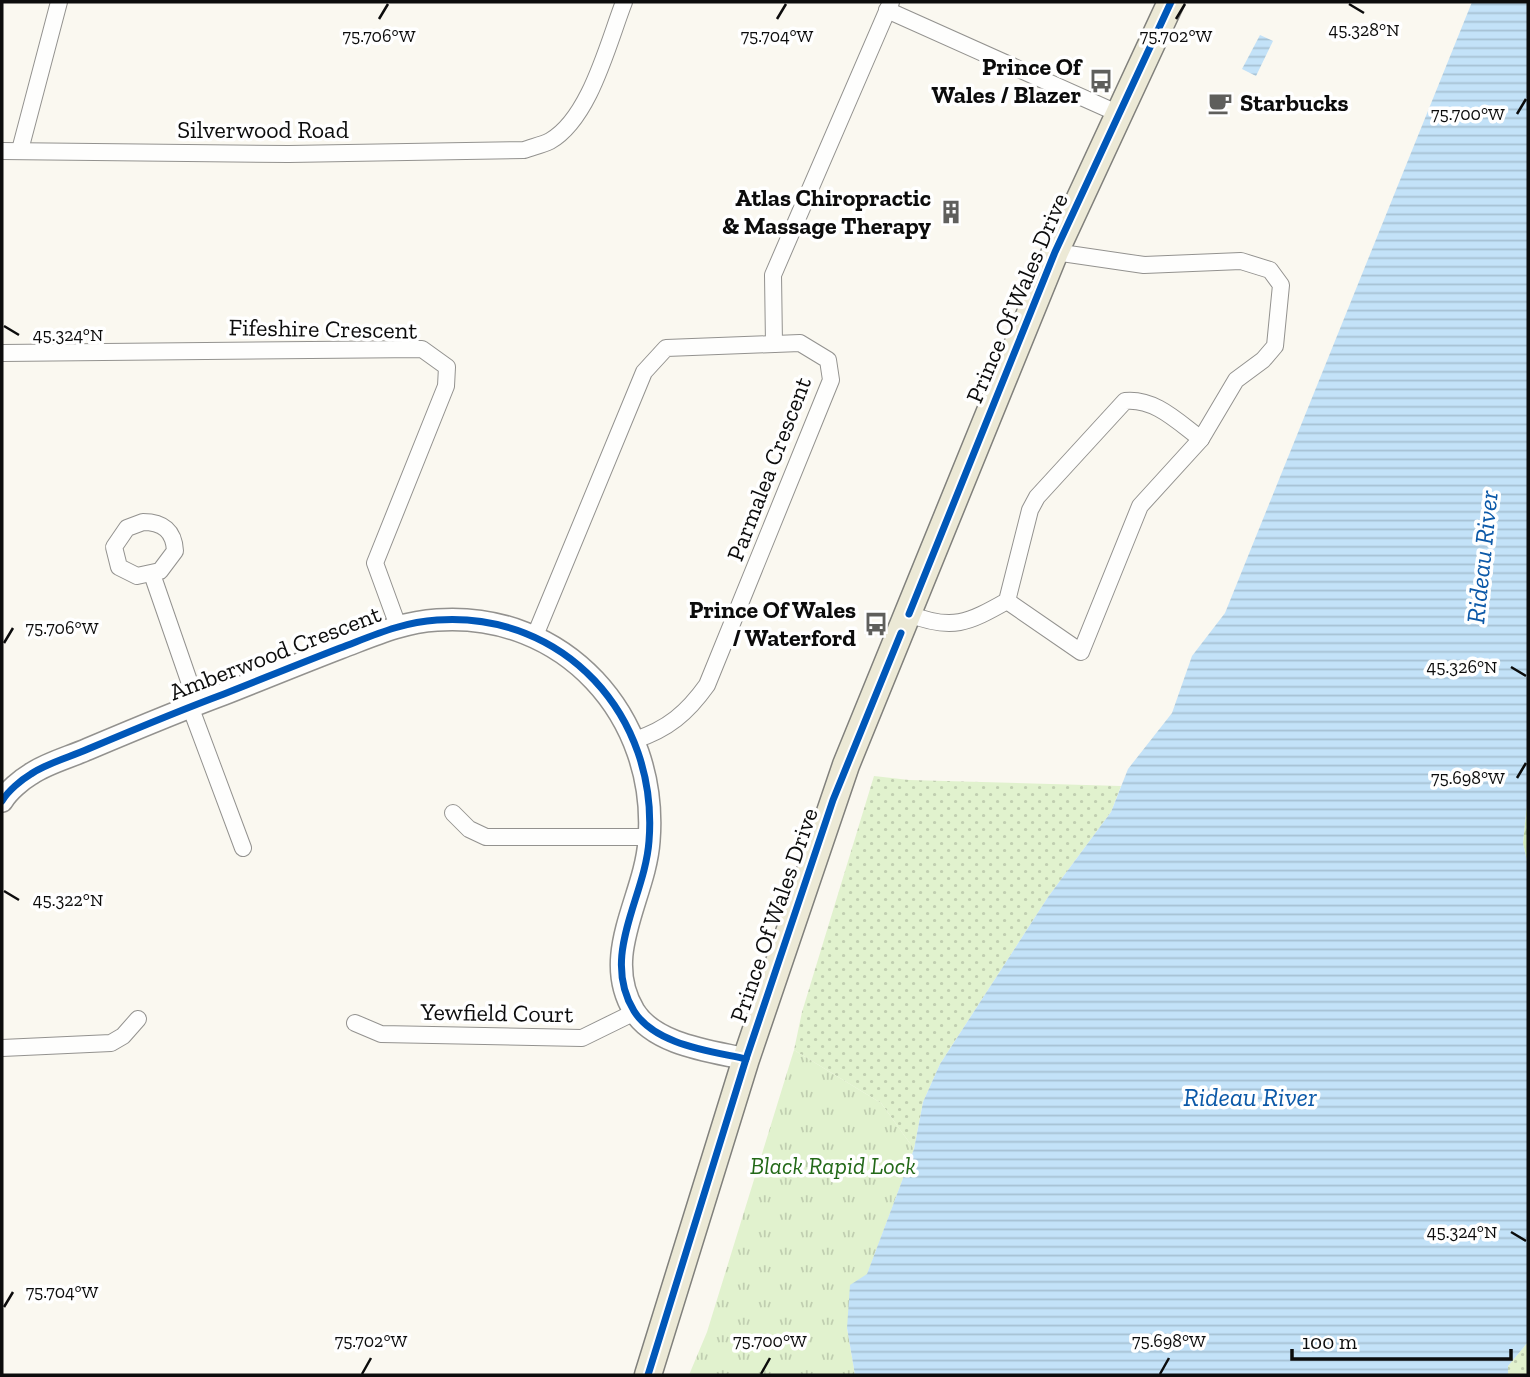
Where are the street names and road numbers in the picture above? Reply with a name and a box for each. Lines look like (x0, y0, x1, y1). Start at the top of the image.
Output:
street label: Silverwood Road (177, 115, 349, 144)
street label: Prince Of Wales Drive (959, 189, 1074, 407)
street label: Fifeshire Crescent (228, 312, 418, 345)
street label: Parmalea Crescent (720, 373, 817, 565)
street label: Amberwood Crescent (165, 599, 385, 706)
street label: Prince Of Wales Drive (723, 804, 824, 1026)
street label: Yewfield Court (420, 997, 574, 1028)

